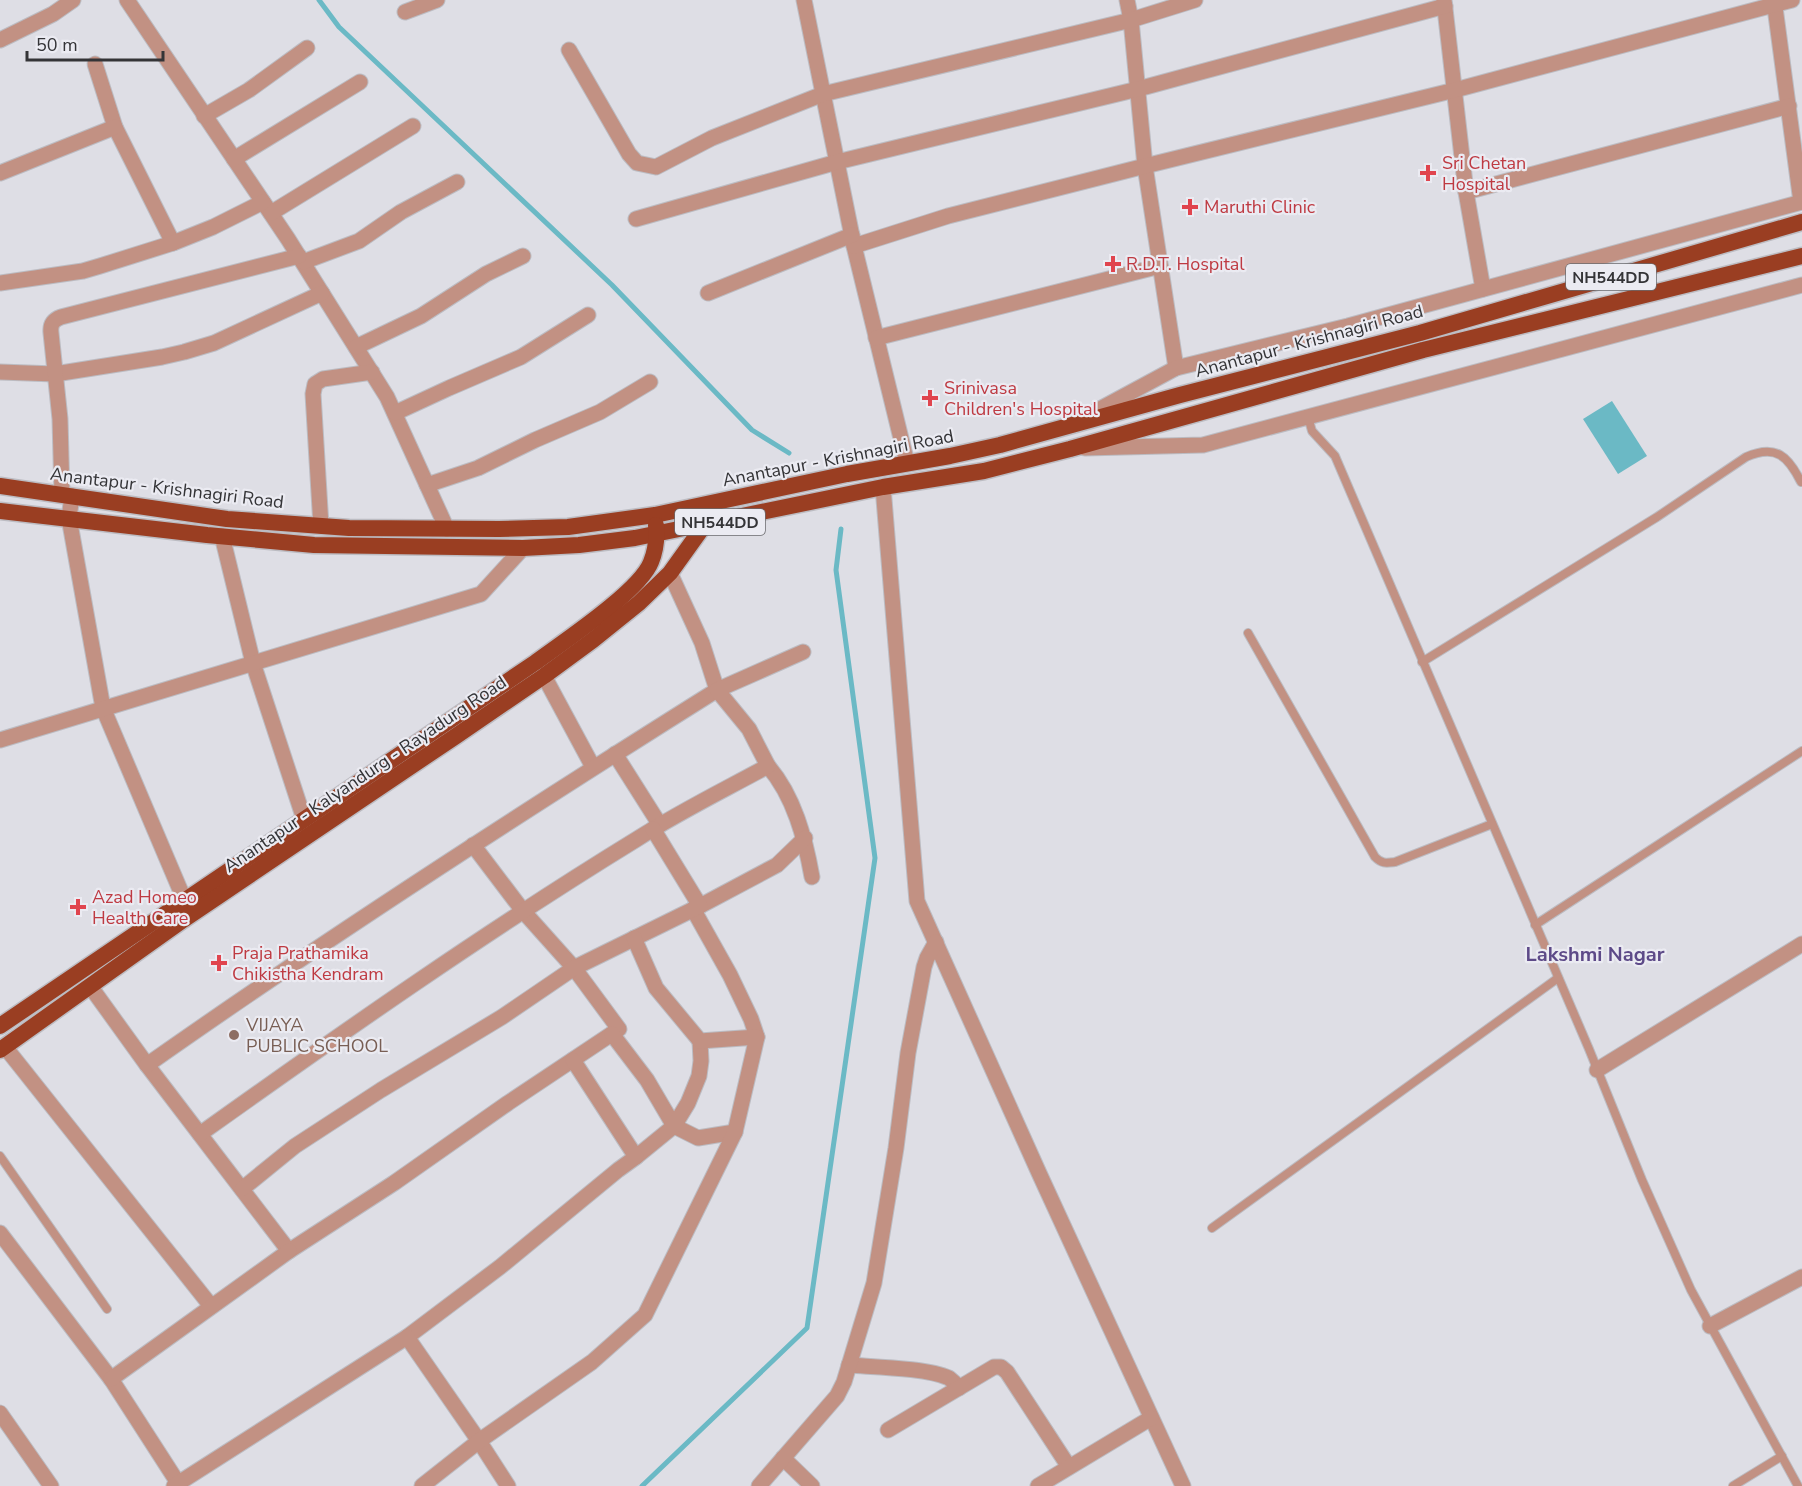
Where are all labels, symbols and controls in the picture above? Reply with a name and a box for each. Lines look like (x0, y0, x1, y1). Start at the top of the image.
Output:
scale bar (27, 24, 164, 62)
text: 50 m (36, 33, 78, 57)
place label: Sri Chetan Hospital (1442, 151, 1526, 196)
marker: Sri Chetan Hospital (1419, 164, 1437, 182)
place label: Maruthi Clinic (1204, 195, 1315, 219)
marker: Maruthi Clinic (1181, 198, 1199, 216)
place label: R.D.T. Hospital (1126, 252, 1245, 276)
marker: R.D.T. Hospital (1104, 255, 1122, 273)
road number: NH544DD (1566, 264, 1656, 290)
street label: Anantapur - Krishnagiri Road (1192, 299, 1426, 383)
place label: Srinivasa Children's Hospital (944, 376, 1099, 421)
marker: Srinivasa Children's Hospital (921, 389, 939, 407)
street label: Anantapur - Krishnagiri Road (720, 424, 956, 492)
street label: Anantapur - Krishnagiri Road (49, 462, 285, 514)
road number: NH544DD (675, 509, 765, 535)
street label: Anantapur - Kalyandurg - Rayadurg Road (219, 670, 511, 878)
place label: Azad Homeo Health Care (92, 885, 197, 930)
marker: Azad Homeo Health Care (69, 898, 87, 916)
place label: Praja Prathamika Chikistha Kendram (232, 941, 384, 986)
district label: Lakshmi Nagar (1526, 941, 1665, 968)
marker: Praja Prathamika Chikistha Kendram (210, 954, 228, 972)
place label: VIJAYA PUBLIC SCHOOL (245, 1013, 388, 1058)
marker: VIJAYA PUBLIC SCHOOL (227, 1028, 241, 1042)

